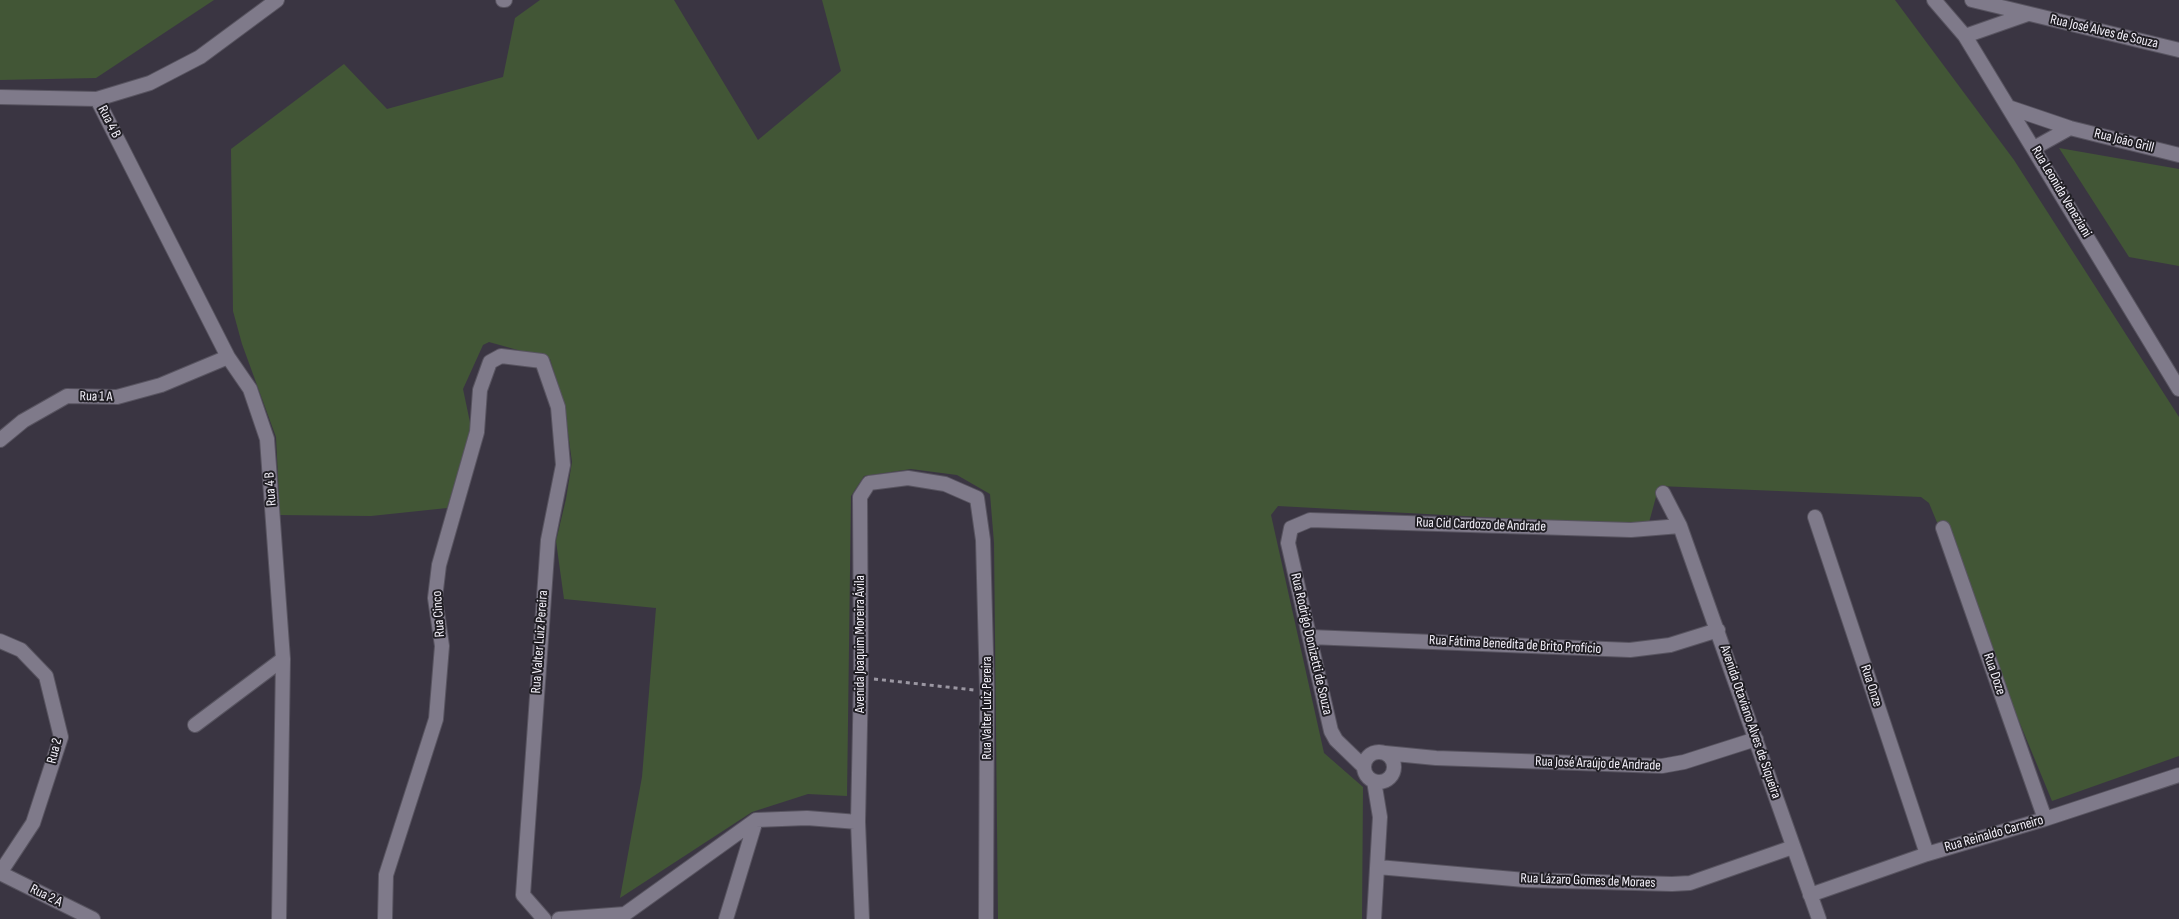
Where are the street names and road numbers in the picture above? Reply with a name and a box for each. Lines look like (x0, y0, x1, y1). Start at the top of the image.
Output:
street label: Rua José Alves de Souza (2048, 11, 2160, 53)
street label: Rua 4 B (94, 103, 124, 141)
street label: Rua João Grill (2092, 125, 2156, 157)
street label: Rua Leonida Veneziani (2027, 143, 2095, 241)
street label: Rua 1 A (79, 388, 113, 406)
street label: Rua 4 B (261, 471, 281, 507)
street label: Rua Cid Cardozo de Andrade (1416, 514, 1546, 536)
street label: Rua Rodrigo Donizetti de Souza (1287, 572, 1335, 716)
street label: Avenida Joaquim Moreira Ávila (852, 575, 868, 713)
street label: Rua Cinco (429, 590, 449, 638)
street label: Rua Valter Luiz Pereira (528, 590, 552, 694)
street label: Rua Fátima Benedita de Brito Profício (1428, 632, 1602, 658)
street label: Avenida Otaviano Alves de Siqueira (1716, 643, 1784, 801)
street label: Rua Doze (1979, 651, 2009, 697)
street label: Rua Valter Luiz Pereira (979, 656, 995, 760)
street label: Rua Onze (1856, 663, 1886, 709)
street label: Rua 2 (44, 736, 66, 766)
street label: Rua José Araújo de Andrade (1535, 753, 1661, 775)
street label: Rua Reinaldo Carneiro (1943, 812, 2045, 856)
street label: Rua Lázaro Gomes de Moraes (1520, 870, 1656, 892)
street label: Rua 2 A (27, 881, 65, 911)

